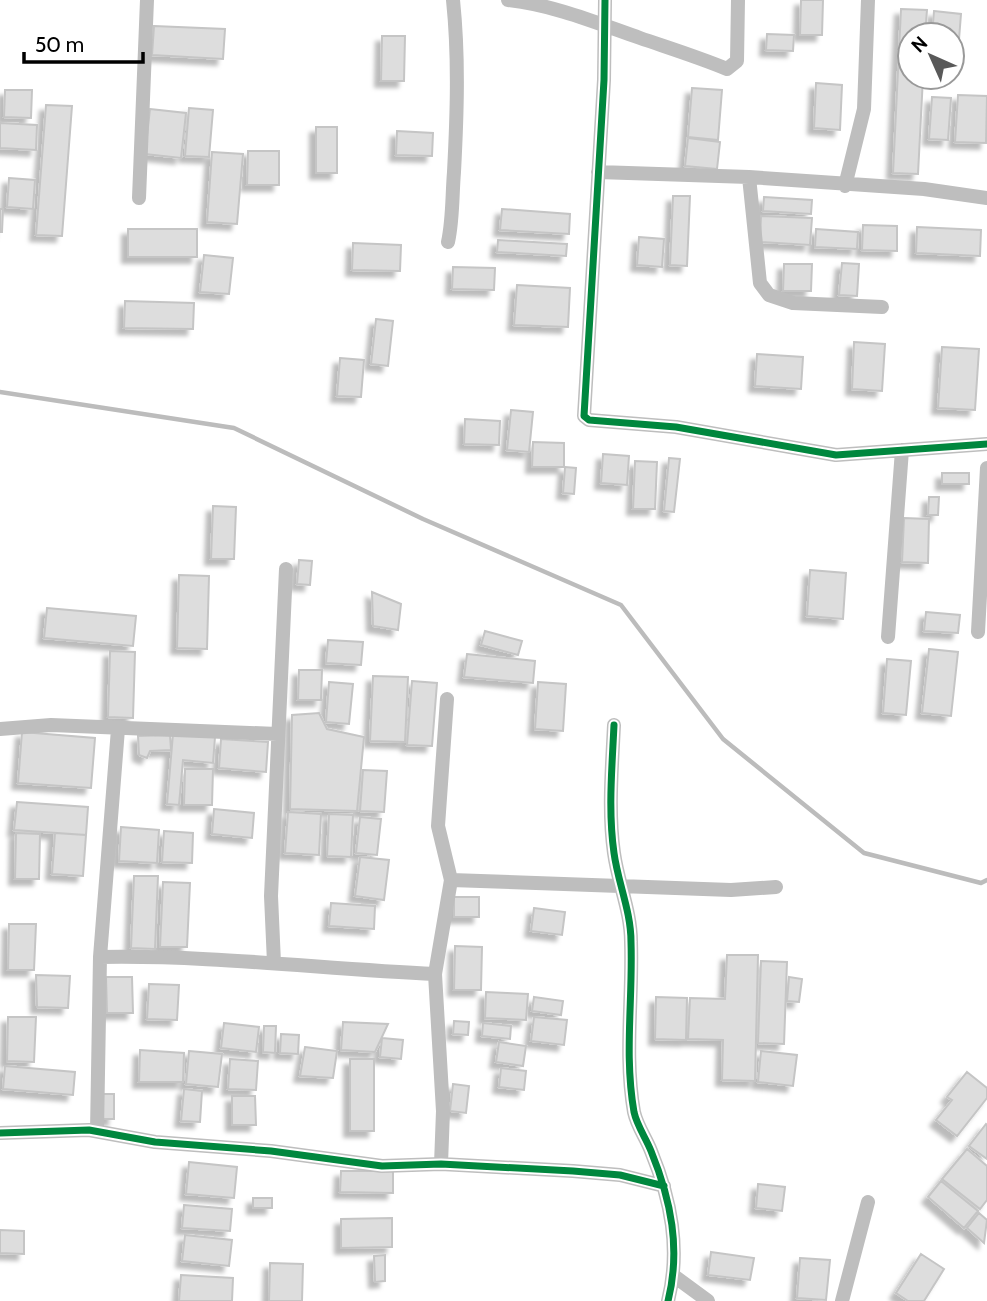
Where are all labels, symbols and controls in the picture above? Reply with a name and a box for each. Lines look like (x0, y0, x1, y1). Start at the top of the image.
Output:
scale bar (24, 21, 144, 65)
north arrow (896, 21, 966, 91)
text: N (906, 31, 932, 57)
text: 50 m (35, 32, 84, 57)

